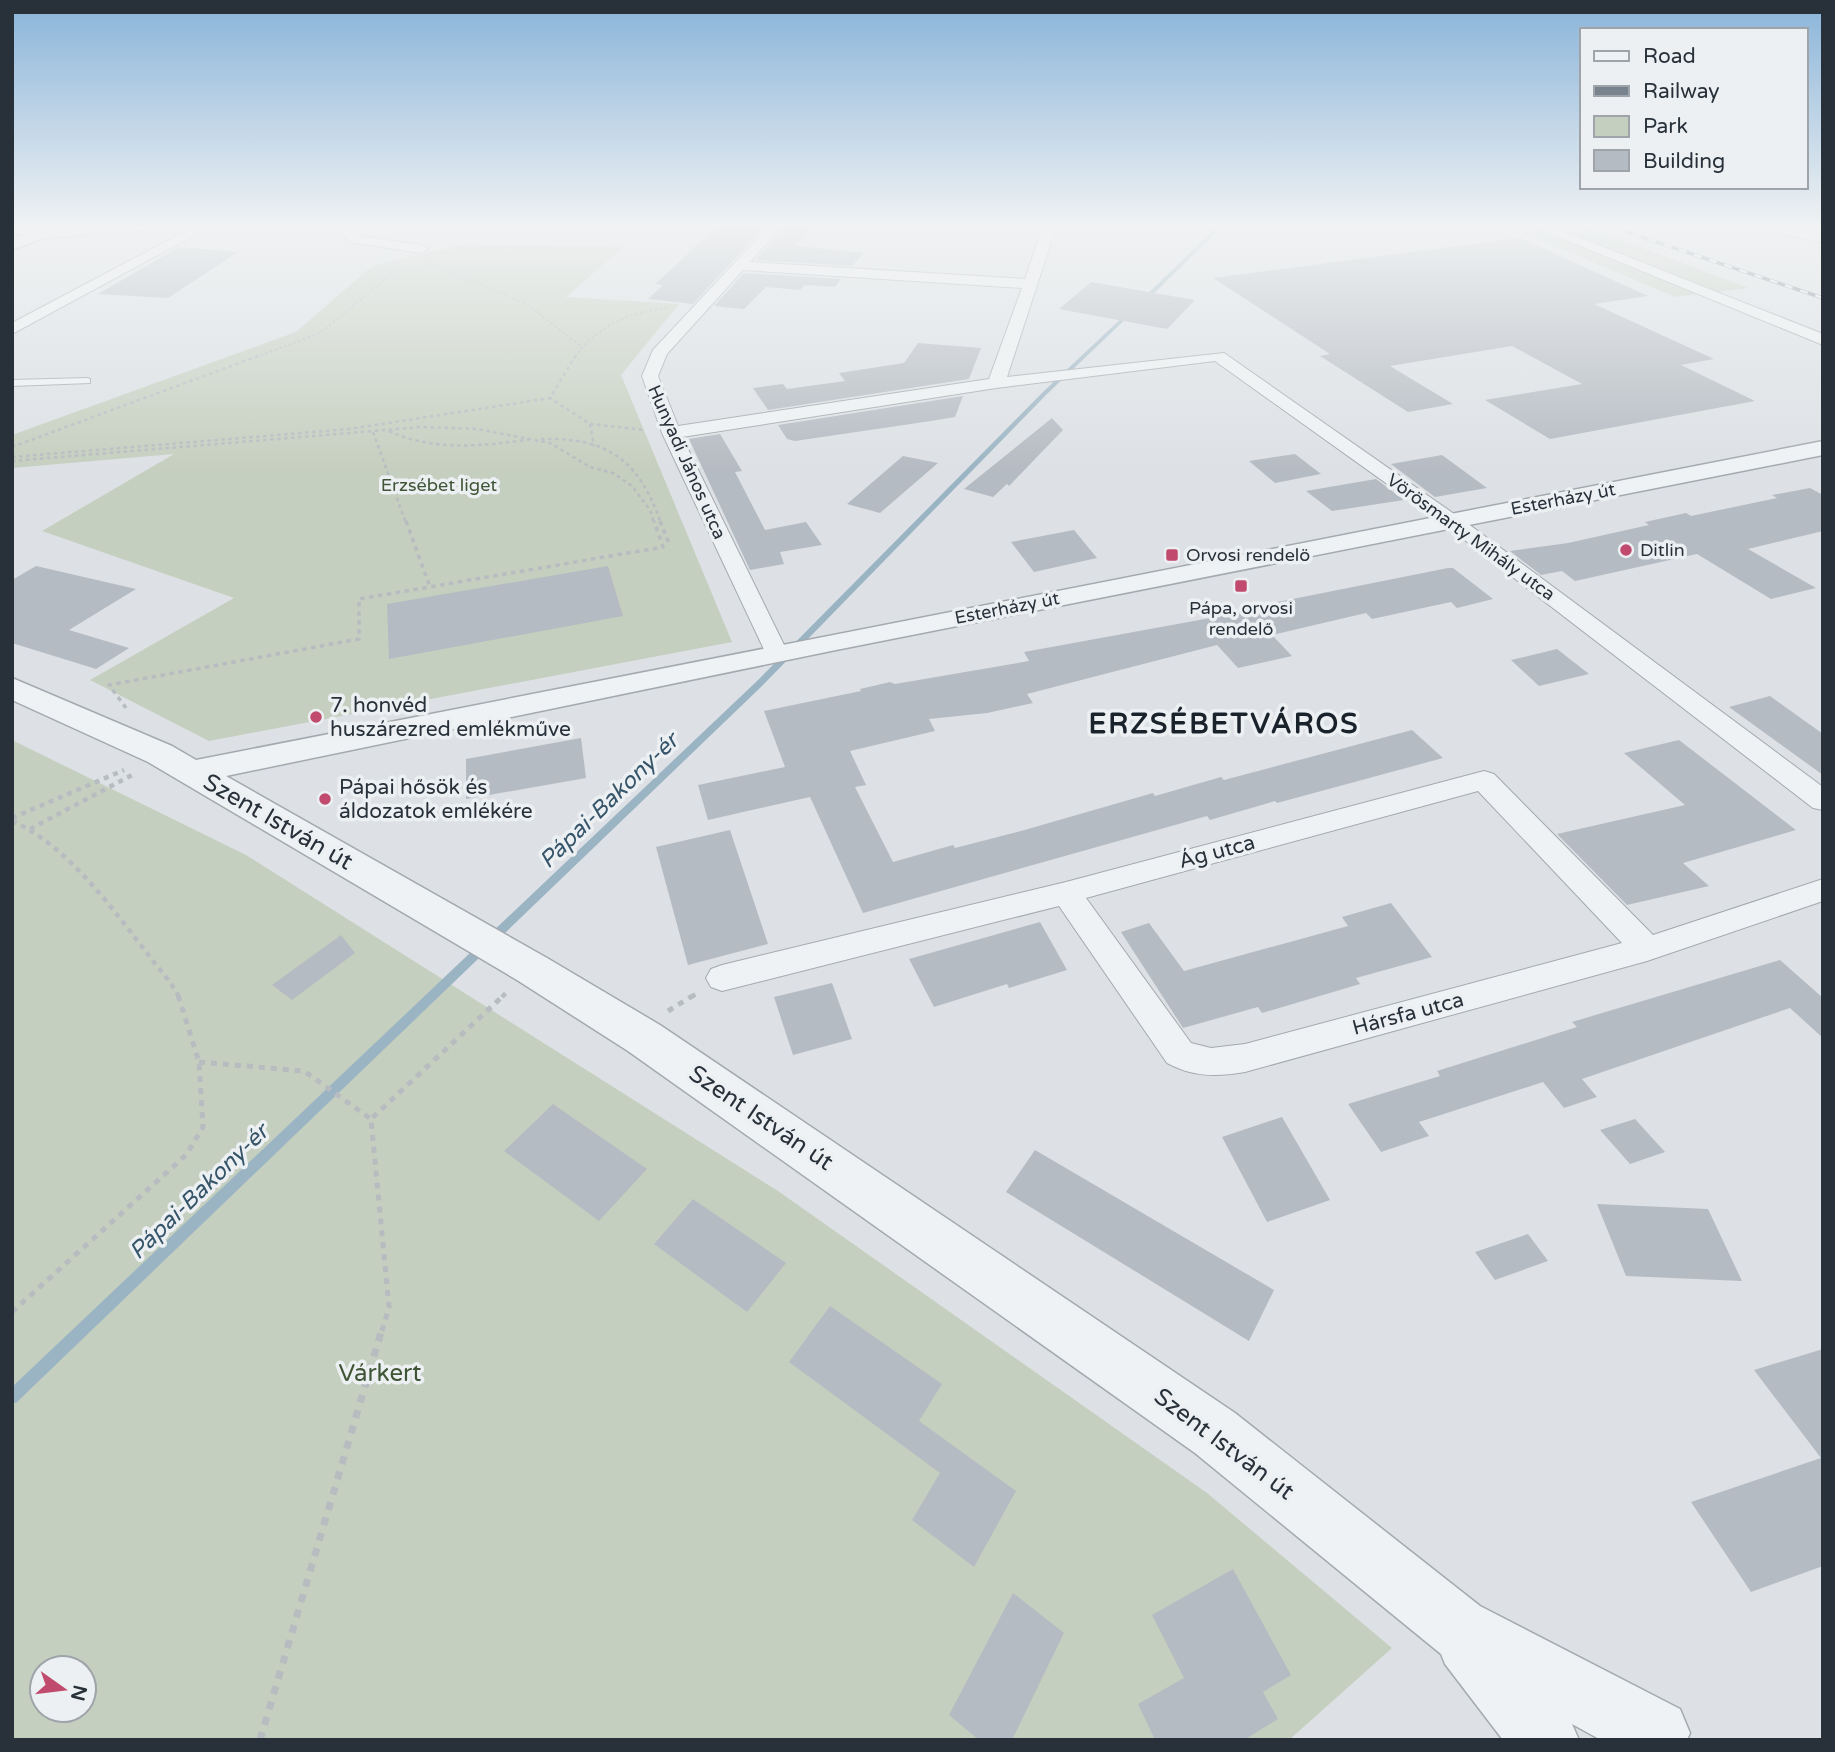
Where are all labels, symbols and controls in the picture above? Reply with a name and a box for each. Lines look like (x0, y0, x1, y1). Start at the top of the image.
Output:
legend (1580, 28, 1807, 189)
text: Road (1643, 44, 1696, 69)
text: Railway (1643, 79, 1720, 104)
text: Park (1643, 114, 1688, 139)
text: Building (1643, 149, 1725, 174)
street label: Hunyadi János utca (643, 381, 731, 543)
street label: Vörösmarty Mihály utca (1383, 469, 1559, 605)
park label: Erzsébet liget (381, 474, 497, 496)
street label: Esterházy út (1509, 478, 1617, 520)
place label: Ditlin (1640, 539, 1685, 561)
marker: Ditlin (1618, 542, 1634, 558)
place label: Orvosi rendelö (1186, 544, 1310, 566)
marker: Orvosi rendelö (1164, 547, 1180, 563)
marker: Pápa, orvosi rendelő (1233, 578, 1249, 594)
street label: Esterházy út (953, 587, 1061, 629)
place label: Pápa, orvosi rendelő (1189, 597, 1293, 640)
place label: 7. honvéd huszárezred emlékműve (330, 693, 571, 742)
district label: ERZSÉBETVÁROS (1088, 706, 1360, 741)
marker: 7. honvéd huszárezred emlékműve (308, 709, 324, 725)
water label: Pápai-Bakony-ér (534, 725, 687, 875)
street label: Szent István út (198, 767, 358, 877)
place label: Pápai hősök és áldozatok emlékére (339, 775, 533, 824)
marker: Pápai hősök és áldozatok emlékére (317, 791, 333, 807)
street label: Ág utca (1176, 830, 1258, 874)
street label: Hársfa utca (1350, 987, 1466, 1041)
street label: Szent István út (683, 1059, 839, 1177)
water label: Pápai-Bakony-ér (124, 1116, 277, 1266)
park label: Várkert (339, 1359, 421, 1388)
street label: Szent István út (1148, 1382, 1300, 1506)
north arrow (28, 1654, 98, 1724)
text: N (66, 1683, 91, 1703)

